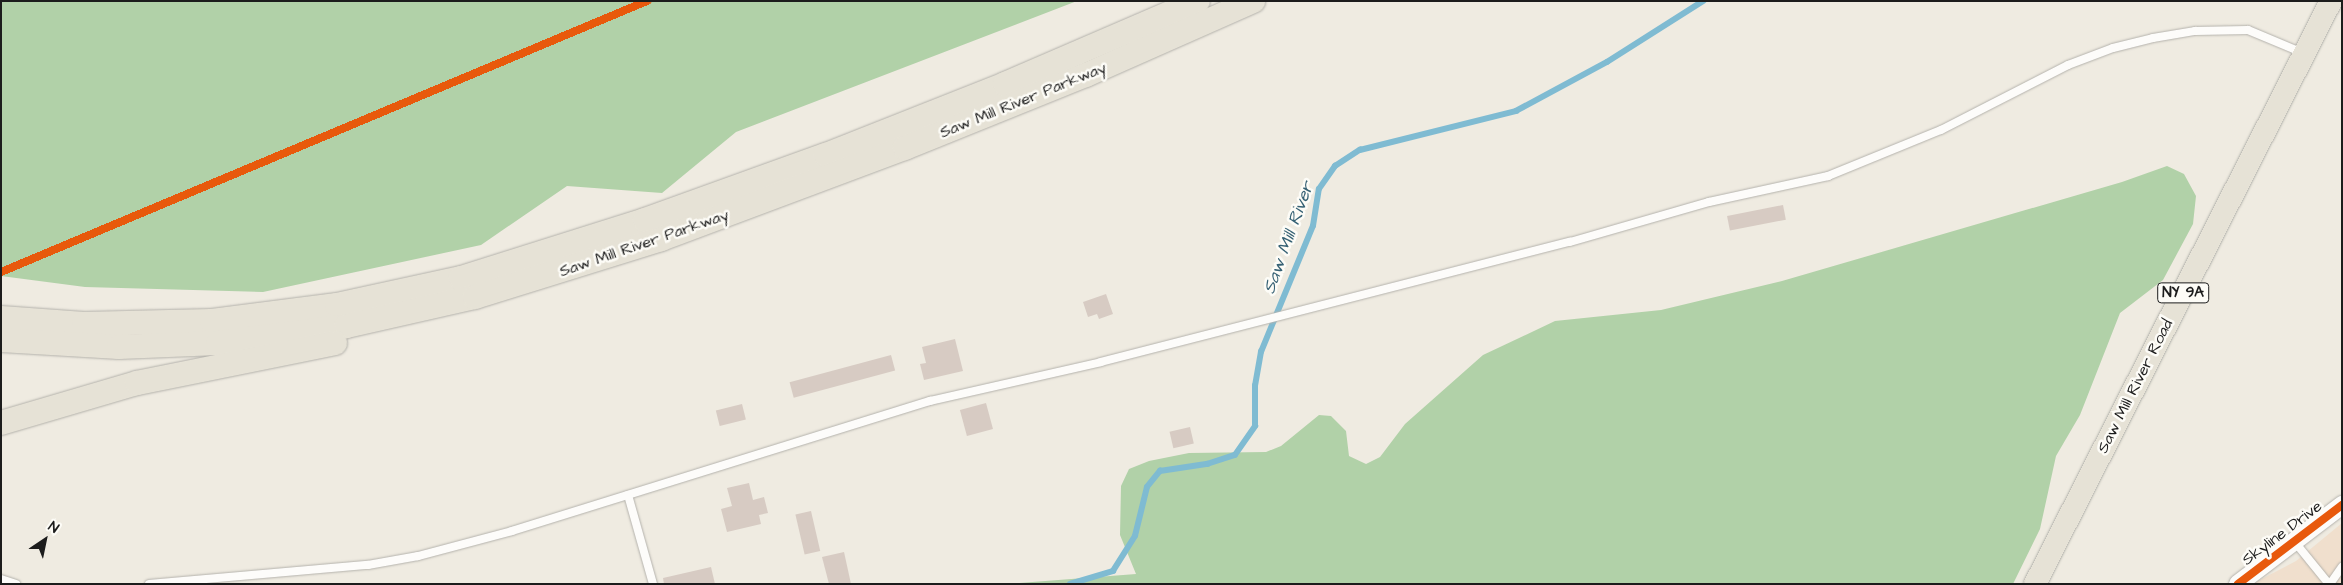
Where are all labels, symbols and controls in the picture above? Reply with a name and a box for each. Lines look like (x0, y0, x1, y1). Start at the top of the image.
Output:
street label: Saw Mill River Parkway (937, 58, 1109, 142)
water label: Saw Mill River (1259, 179, 1319, 297)
street label: Saw Mill River Parkway (557, 205, 731, 281)
road number: NY 9A (2157, 280, 2209, 306)
street label: Saw Mill River Road (2093, 316, 2177, 456)
street label: Skyline Drive (2238, 497, 2326, 569)
north arrow (20, 515, 70, 565)
text: N (44, 517, 63, 538)

